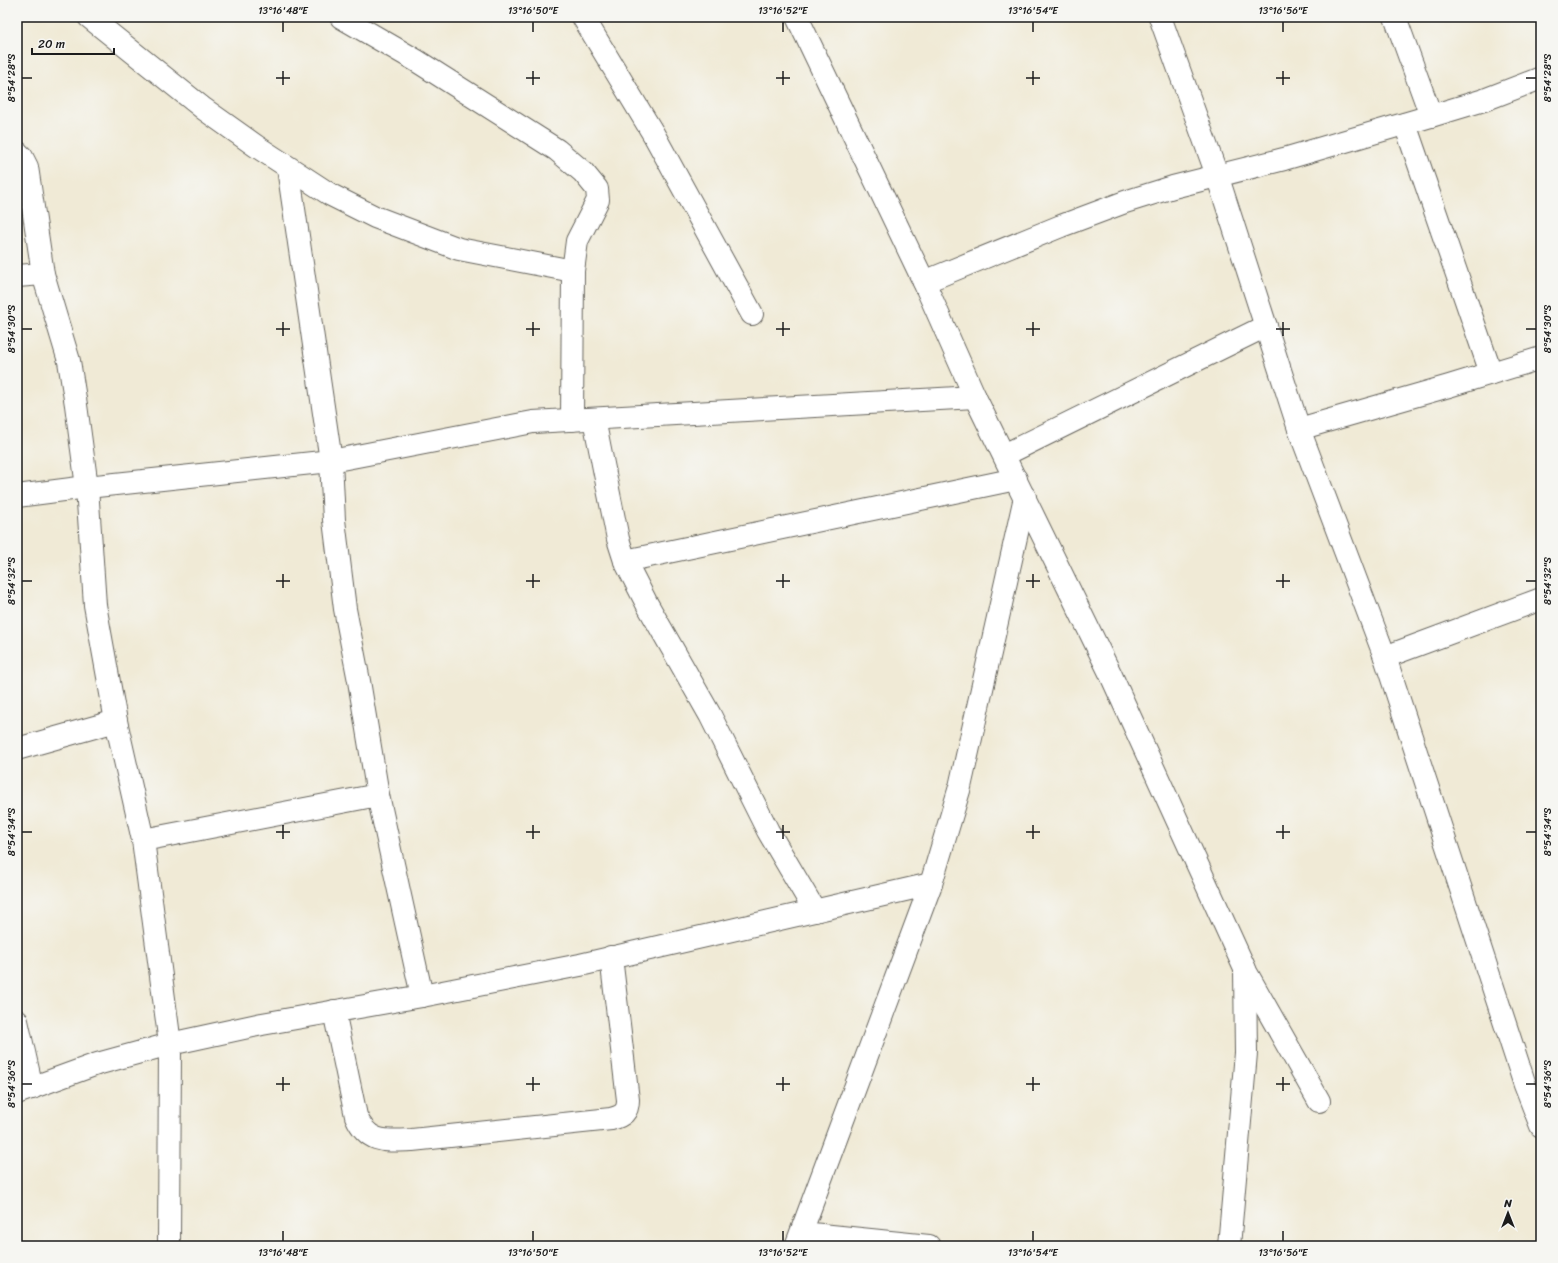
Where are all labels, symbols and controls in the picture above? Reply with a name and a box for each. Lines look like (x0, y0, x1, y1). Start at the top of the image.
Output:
text: 13°16'48"E (258, 2, 309, 20)
text: 13°16'50"E (508, 2, 559, 20)
text: 13°16'52"E (758, 2, 809, 20)
text: 13°16'54"E (1008, 2, 1059, 20)
text: 13°16'56"E (1258, 2, 1309, 20)
scale bar (32, 30, 114, 56)
text: 20 m (38, 33, 65, 55)
text: 8°54'28"S (3, 53, 21, 102)
text: 8°54'28"S (1539, 53, 1557, 102)
text: 8°54'30"S (3, 304, 21, 353)
text: 8°54'30"S (1539, 304, 1557, 353)
text: 8°54'32"S (3, 556, 21, 605)
text: 8°54'32"S (1539, 556, 1557, 605)
text: 8°54'34"S (3, 807, 21, 856)
text: 8°54'34"S (1539, 807, 1557, 856)
text: 8°54'36"S (3, 1059, 21, 1108)
text: 8°54'36"S (1539, 1059, 1557, 1108)
north arrow (1488, 1193, 1528, 1233)
text: N (1503, 1194, 1512, 1213)
text: 13°16'48"E (258, 1244, 309, 1262)
text: 13°16'50"E (508, 1244, 559, 1262)
text: 13°16'52"E (758, 1244, 809, 1262)
text: 13°16'54"E (1008, 1244, 1059, 1262)
text: 13°16'56"E (1258, 1244, 1309, 1262)

